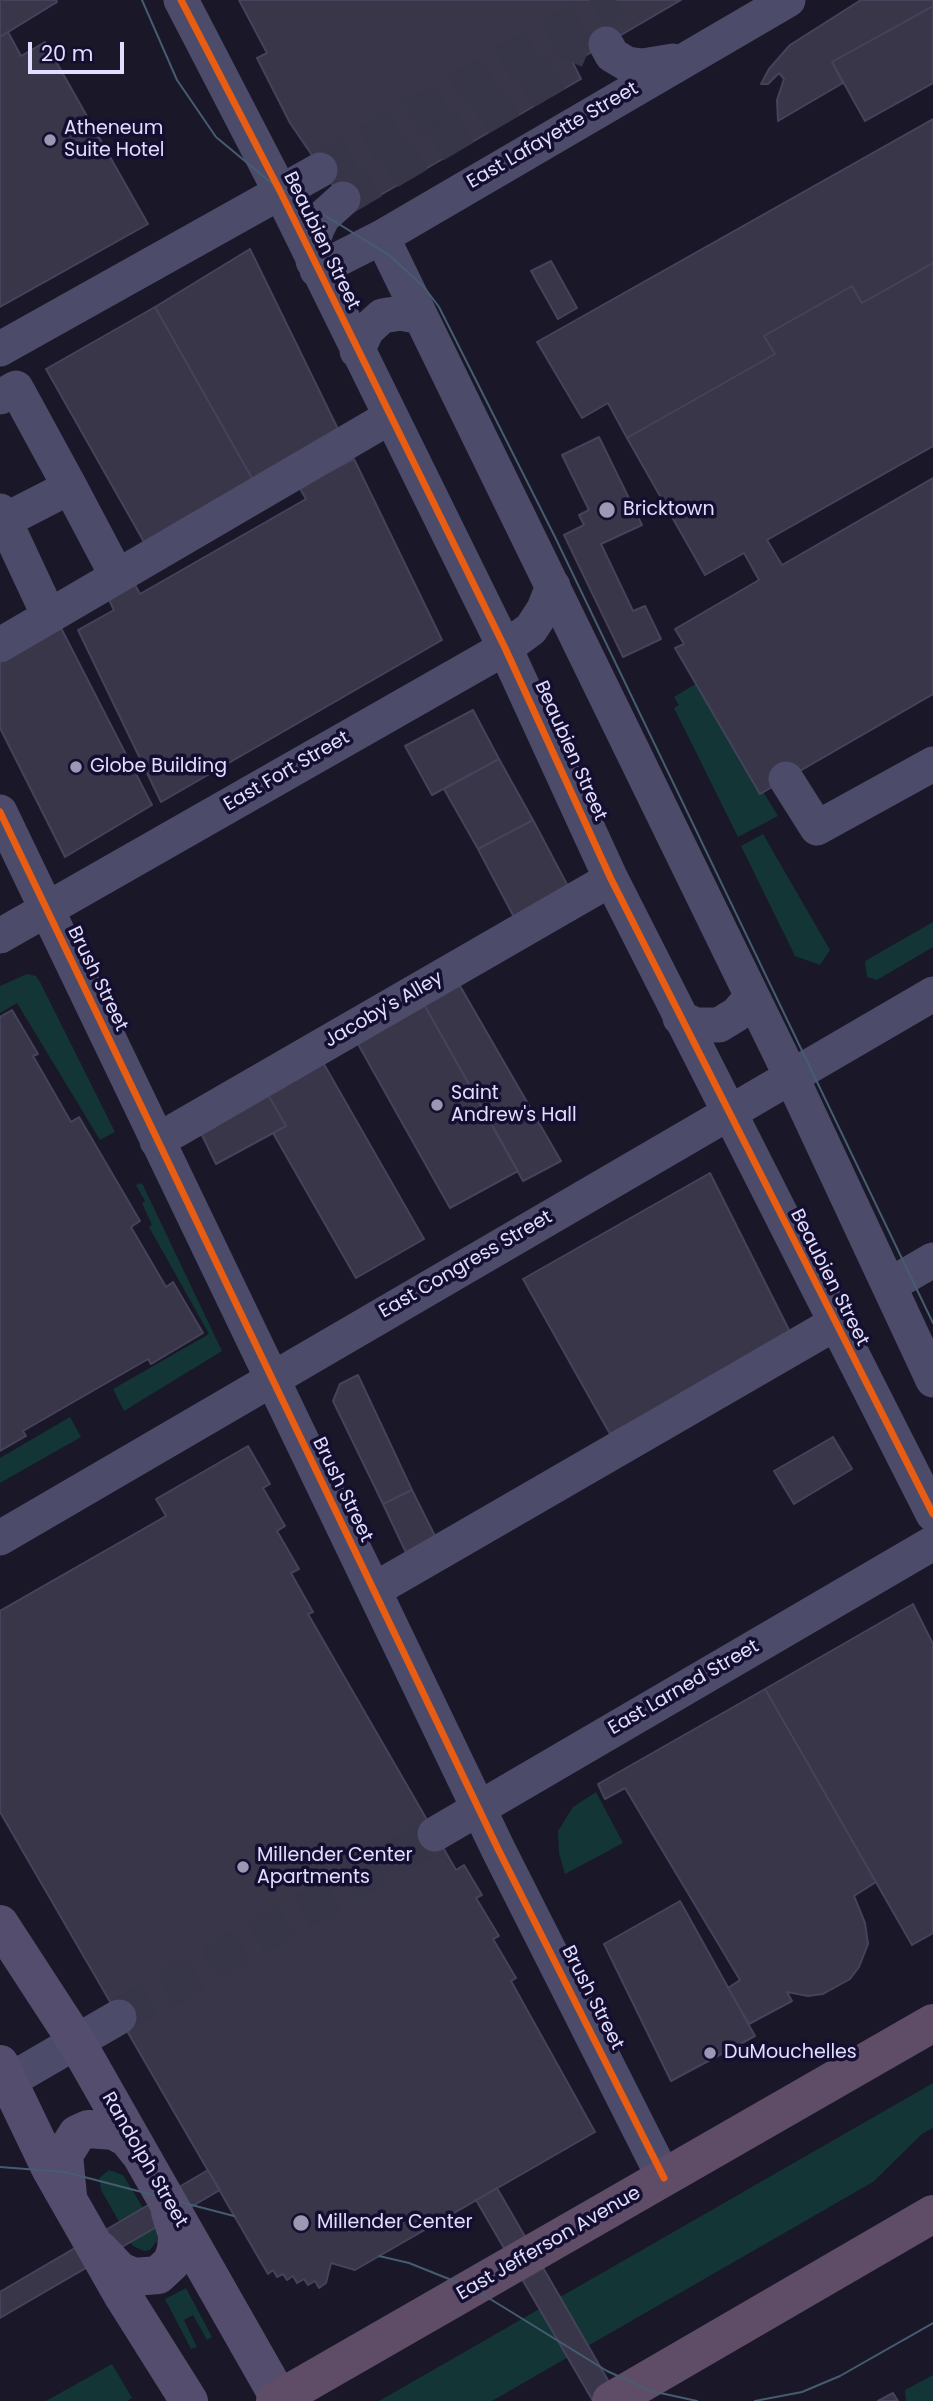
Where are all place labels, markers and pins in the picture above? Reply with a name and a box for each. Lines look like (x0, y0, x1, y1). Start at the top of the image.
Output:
place label: Atheneum Suite Hotel (64, 118, 164, 162)
marker: Atheneum Suite Hotel (42, 132, 58, 148)
place label: Bricktown (623, 499, 715, 521)
marker: Bricktown (597, 500, 617, 520)
place label: Globe Building (90, 756, 227, 778)
marker: Globe Building (68, 759, 84, 775)
place label: Saint Andrew's Hall (451, 1083, 577, 1127)
marker: Saint Andrew's Hall (429, 1097, 445, 1113)
place label: Millender Center Apartments (257, 1845, 412, 1889)
marker: Millender Center Apartments (235, 1859, 251, 1875)
place label: DuMouchelles (724, 2042, 857, 2064)
marker: DuMouchelles (702, 2045, 718, 2061)
place label: Millender Center (317, 2212, 472, 2234)
marker: Millender Center (291, 2213, 311, 2233)

